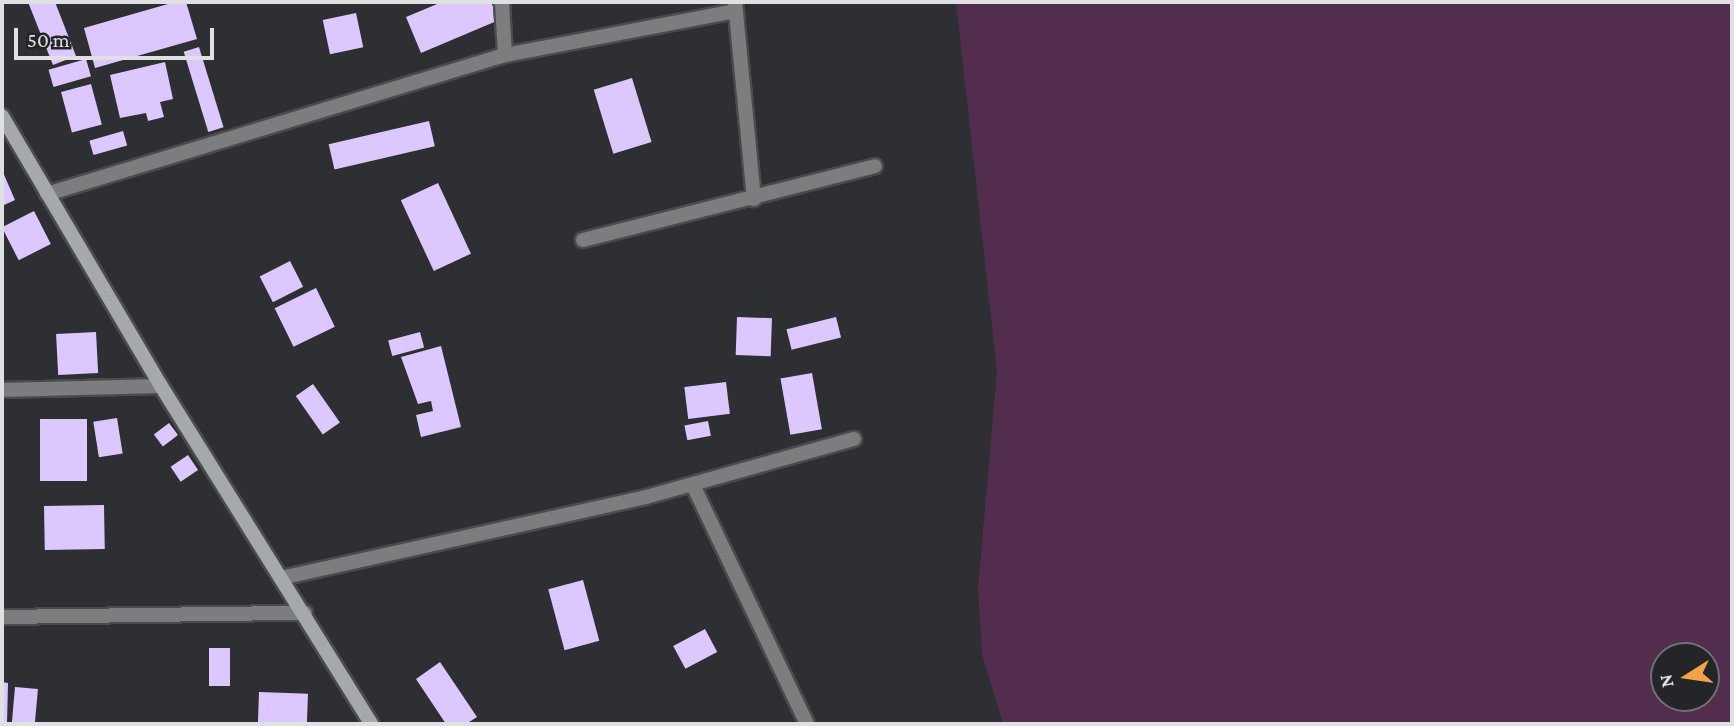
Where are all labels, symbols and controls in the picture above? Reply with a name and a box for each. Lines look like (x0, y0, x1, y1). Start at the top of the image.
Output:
scale bar (18, 14, 217, 58)
text: 50 m (27, 28, 70, 52)
north arrow (1650, 642, 1720, 712)
text: N (1654, 673, 1678, 690)

